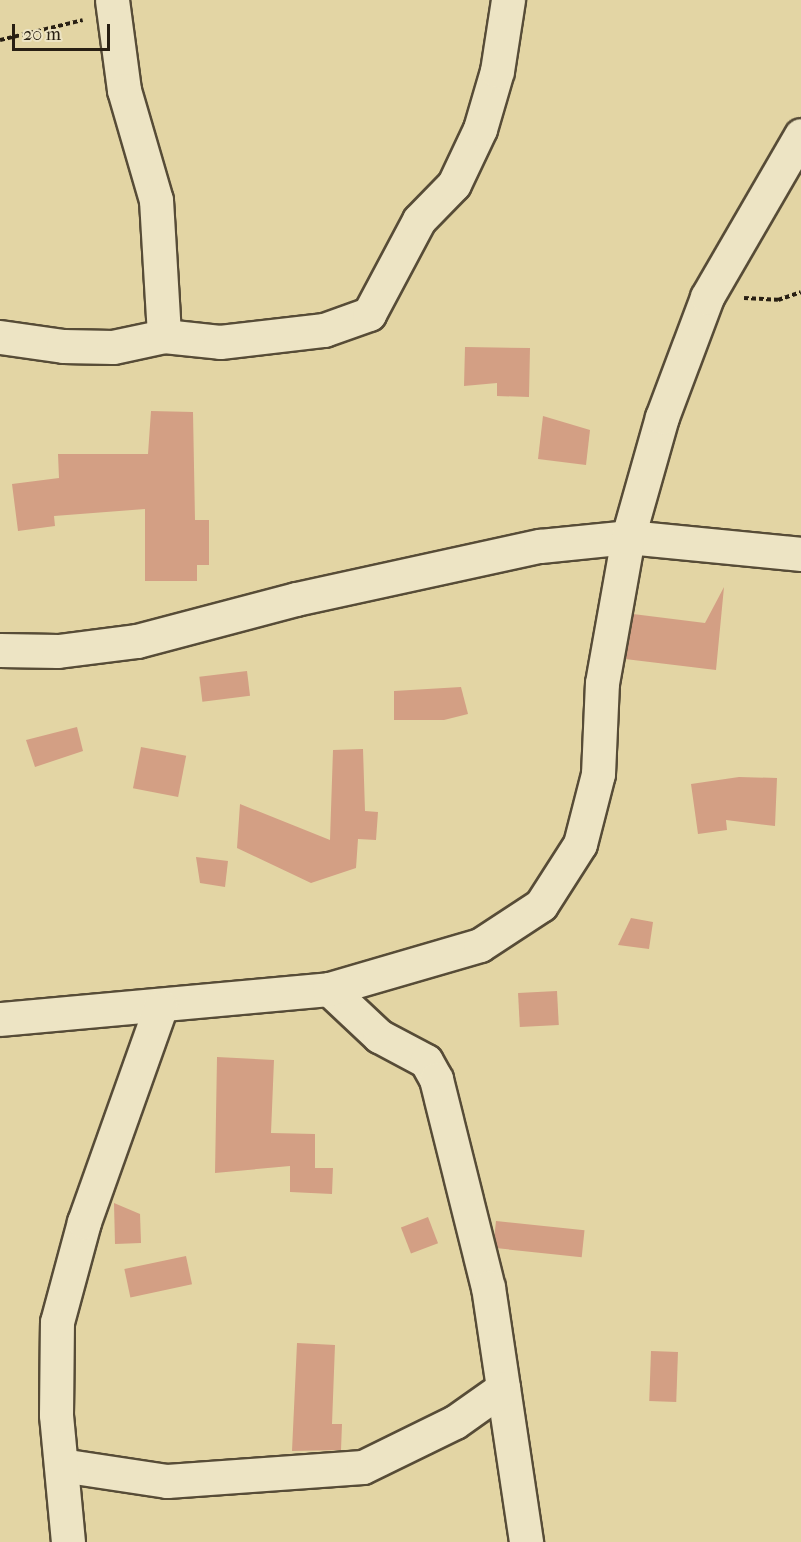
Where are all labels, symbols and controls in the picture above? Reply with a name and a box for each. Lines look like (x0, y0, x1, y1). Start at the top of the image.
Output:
scale bar (15, 12, 112, 50)
text: 20 m (23, 24, 61, 45)

